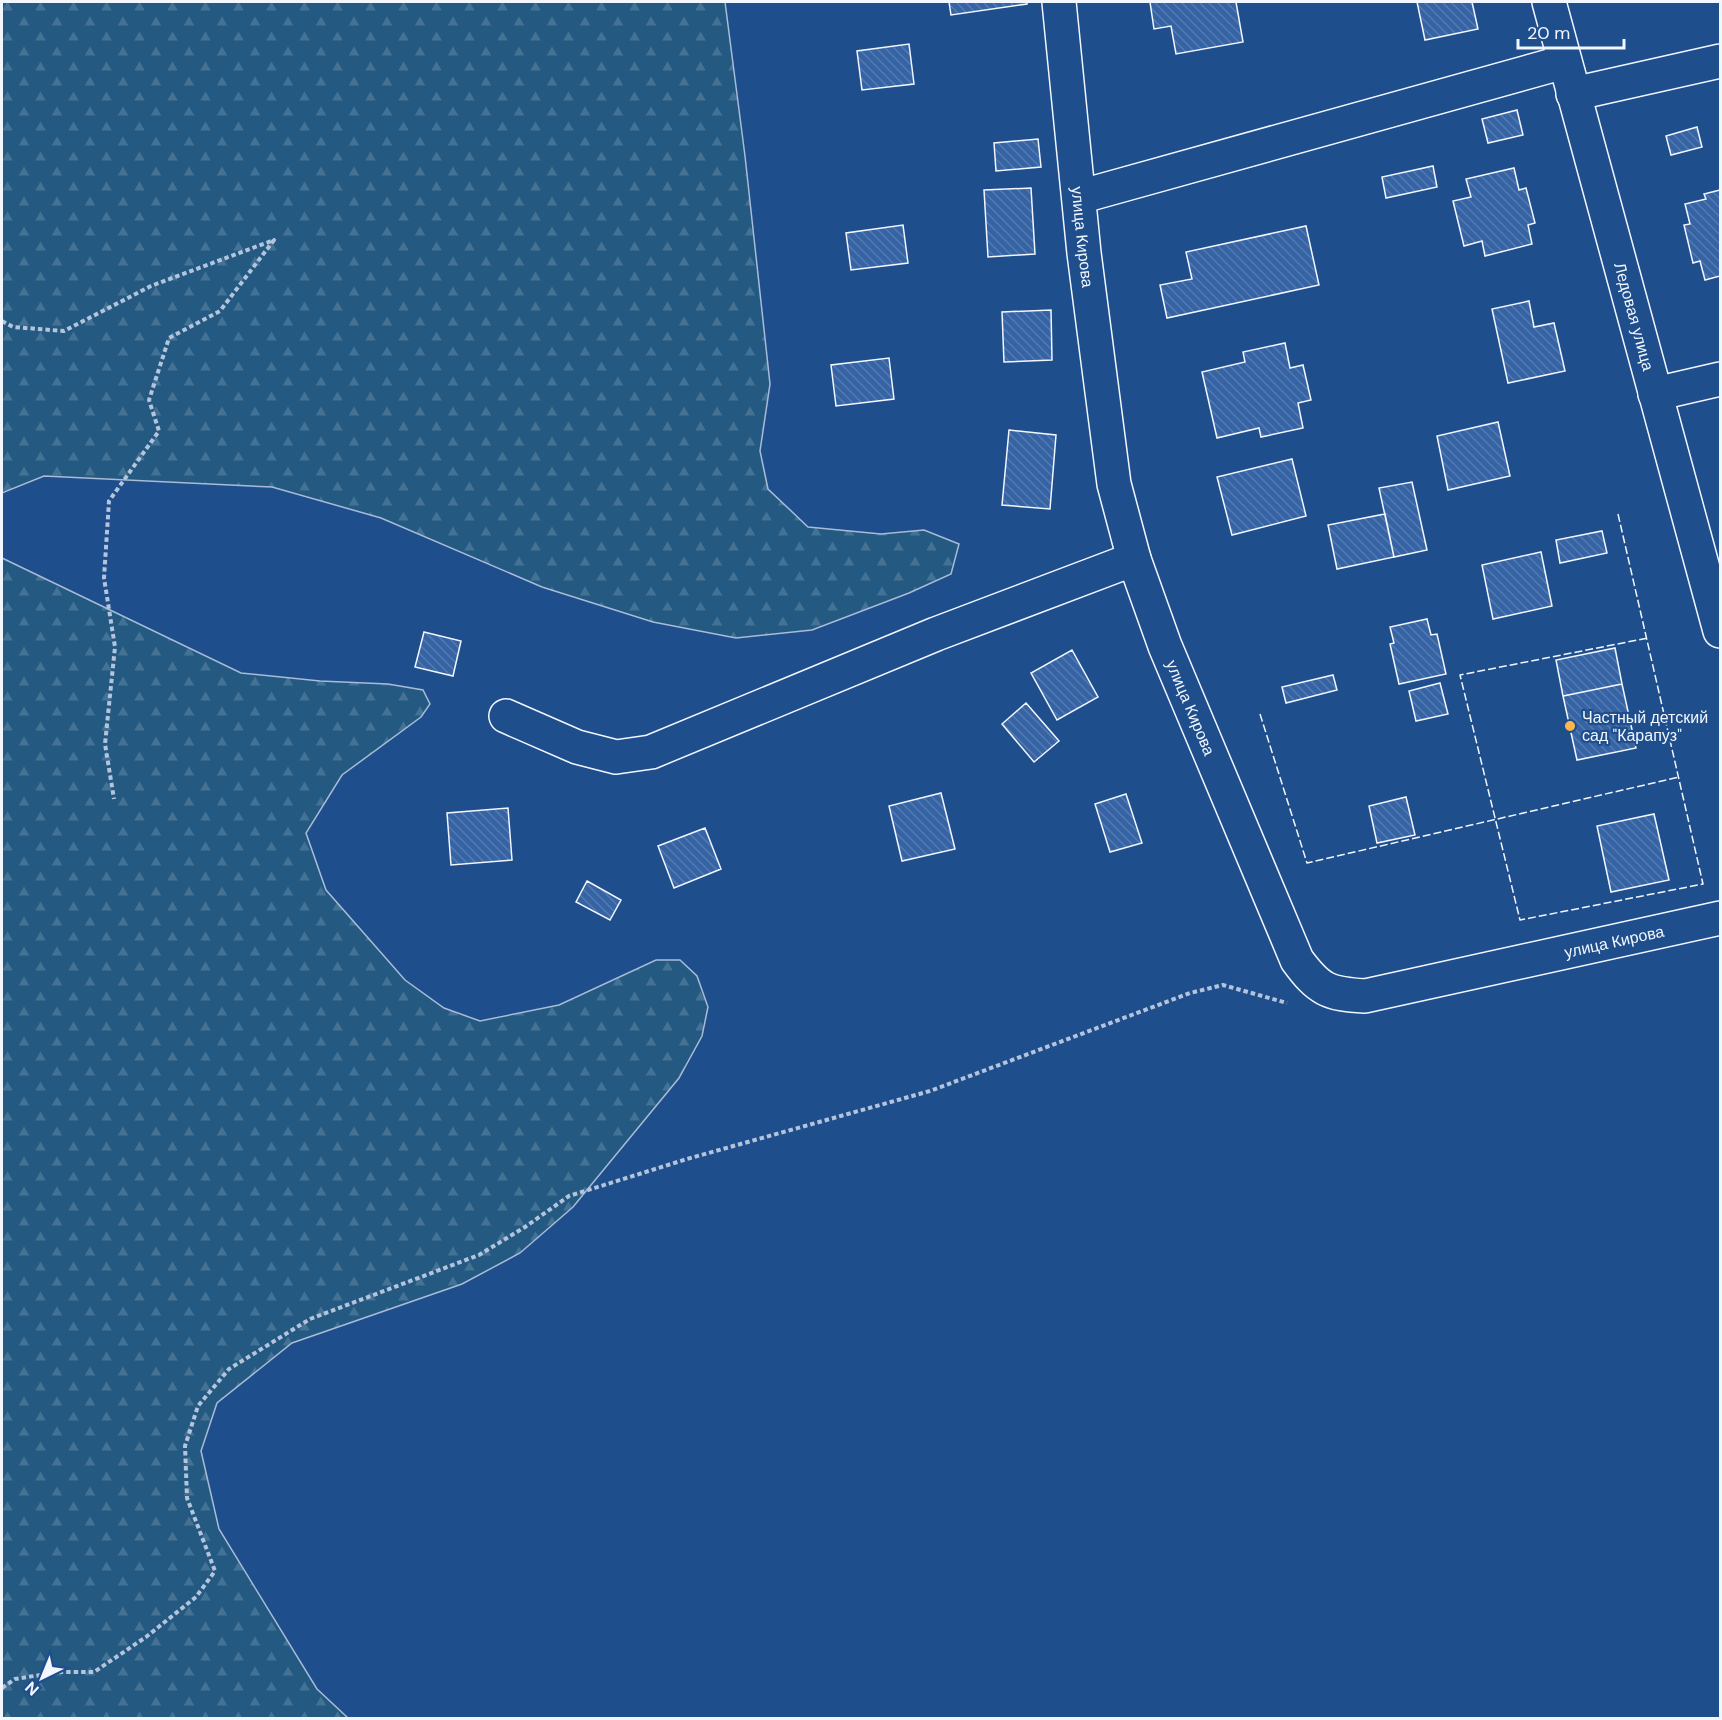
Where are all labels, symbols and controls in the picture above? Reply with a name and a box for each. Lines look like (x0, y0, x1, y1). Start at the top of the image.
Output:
scale bar (1518, 12, 1624, 50)
text: 20 m (1527, 21, 1570, 45)
street label: улица Кирова (1066, 185, 1098, 289)
street label: Ледовая улица (1609, 260, 1659, 373)
street label: улица Кирова (1161, 657, 1220, 759)
place label: Частный детский сад "Карапуз" (1582, 707, 1708, 746)
marker: Частный детский сад "Карапуз" (1563, 719, 1577, 733)
street label: улица Кирова (1562, 921, 1666, 963)
north arrow (12, 1648, 72, 1708)
text: N (21, 1677, 44, 1700)

